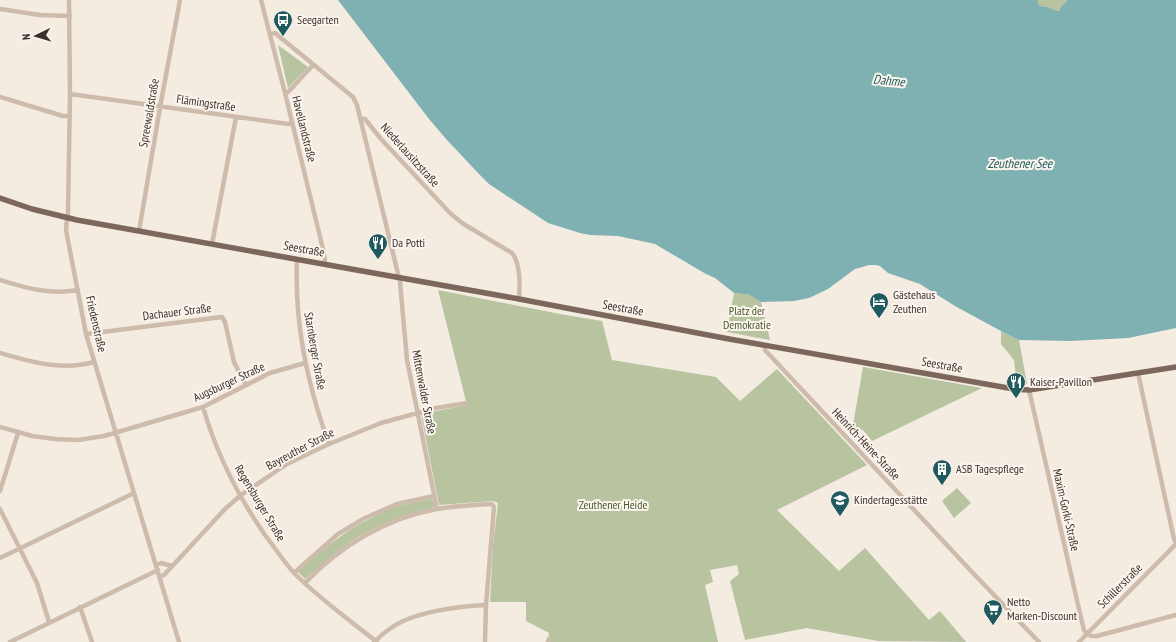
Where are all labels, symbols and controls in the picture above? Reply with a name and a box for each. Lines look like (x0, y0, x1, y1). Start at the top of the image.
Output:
bus stop icon: Seegarten (272, 9, 294, 37)
place label: Seegarten (297, 12, 339, 27)
north arrow (16, 16, 56, 56)
text: N (19, 33, 33, 40)
water label: Dahme (872, 71, 907, 90)
street label: Spreewaldstraße (135, 77, 162, 148)
street label: Flämingstraße (175, 91, 237, 114)
street label: Havellandstraße (289, 94, 320, 164)
street label: Niederlausitzstraße (378, 120, 443, 190)
water label: Zeuthener See (988, 155, 1054, 172)
restaurant icon: Da Potti (367, 232, 389, 260)
place label: Da Potti (392, 235, 425, 250)
street label: Seestraße (282, 238, 326, 259)
place label: Gästehaus Zeuthen (893, 287, 935, 316)
hotel icon: Gästehaus Zeuthen (868, 291, 890, 319)
street label: Friedenstraße (83, 294, 110, 354)
street label: Seestraße (601, 297, 645, 318)
street label: Dachauer Straße (142, 300, 212, 323)
park label: Platz der Demokratie (723, 303, 771, 332)
street label: Starnberger Straße (301, 311, 330, 391)
street label: Mittenwalder Straße (409, 349, 440, 435)
street label: Seestraße (920, 354, 964, 375)
street label: Augsburger Straße (191, 358, 267, 405)
restaurant icon: Kaiser-Pavillon (1005, 371, 1027, 399)
place label: Kaiser-Pavillon (1030, 374, 1092, 389)
street label: Heinrich-Heine-Straße (829, 404, 904, 483)
street label: Bayreuther Straße (263, 424, 336, 473)
building icon: ASB Tagespflege (931, 458, 953, 486)
place label: ASB Tagespflege (956, 461, 1024, 476)
street label: Regensburger Straße (232, 462, 289, 544)
street label: Maxim-Gorki-Straße (1050, 467, 1083, 552)
school or university icon: Kindertagesstätte (829, 489, 851, 517)
place label: Kindertagesstätte (854, 492, 927, 507)
park label: Zeuthener Heide (579, 497, 647, 512)
street label: Schillerstraße (1094, 560, 1145, 611)
place label: Netto Marken-Discount (1007, 594, 1078, 623)
supermarket icon: Netto Marken-Discount (982, 598, 1004, 626)

